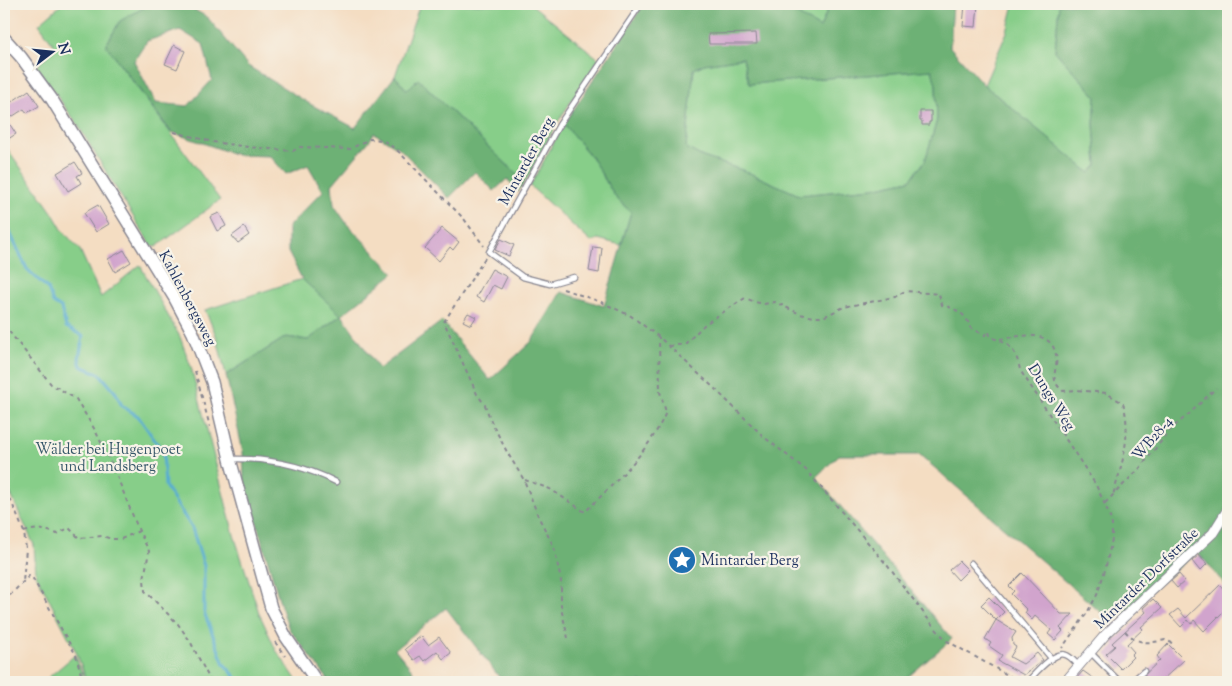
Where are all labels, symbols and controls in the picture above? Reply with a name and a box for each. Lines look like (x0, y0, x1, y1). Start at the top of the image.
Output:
north arrow (28, 28, 78, 78)
text: N (51, 41, 74, 57)
street label: Mintarder Berg (494, 114, 560, 210)
street label: Kahlenbergsweg (153, 247, 221, 350)
street label: Dungs Weg (1022, 360, 1080, 435)
street label: WB28-4 (1128, 412, 1179, 466)
park label: Wälder bei Hugenpoet und Landsberg (35, 440, 181, 478)
street label: Mintarder Dorfstraße (1090, 524, 1204, 634)
place icon: Mintarder Berg (667, 545, 697, 575)
place label: Mintarder Berg (701, 551, 799, 572)

